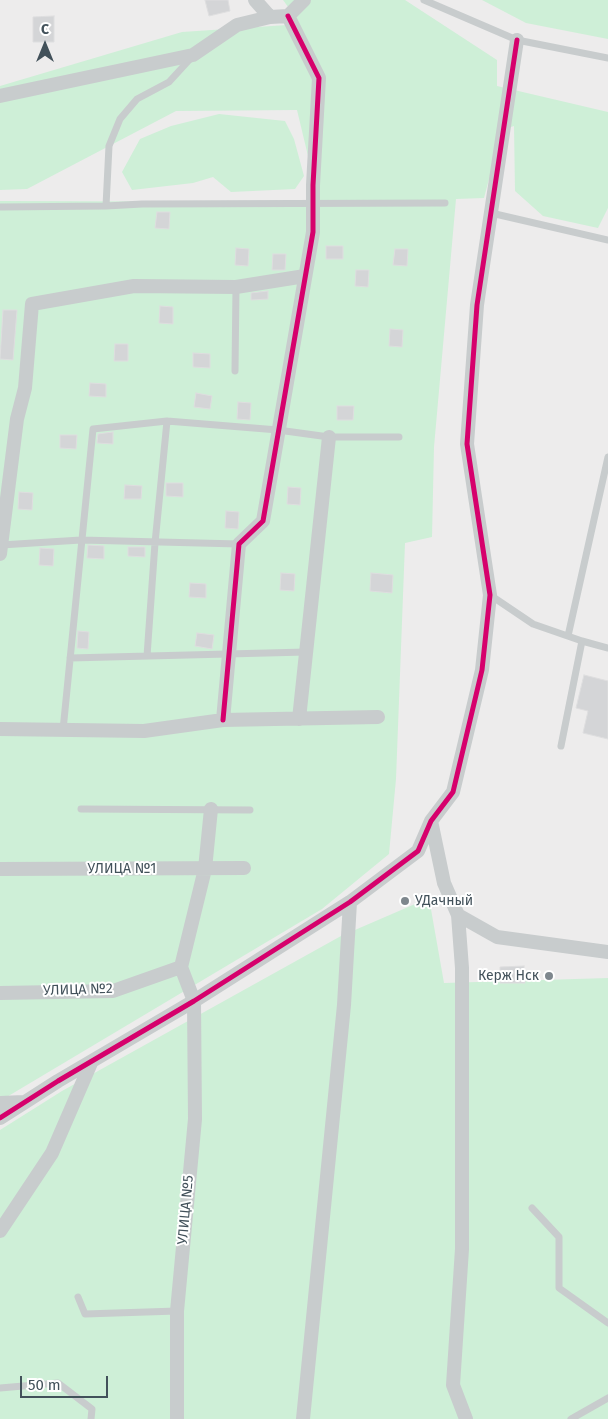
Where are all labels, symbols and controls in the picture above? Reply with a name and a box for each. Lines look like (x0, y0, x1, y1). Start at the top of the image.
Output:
north arrow (20, 20, 70, 70)
text: С (41, 21, 49, 38)
street label: УЛИЦА №1 (88, 861, 156, 877)
place label: УДачный (415, 893, 473, 909)
marker: УДачный (399, 895, 411, 907)
place label: Керж Нск (478, 968, 539, 984)
marker: Керж Нск (543, 970, 555, 982)
street label: УЛИЦА №2 (43, 980, 113, 1000)
street label: УЛИЦА №5 (175, 1175, 197, 1245)
scale bar (22, 1366, 110, 1398)
text: 50 m (28, 1376, 61, 1394)

